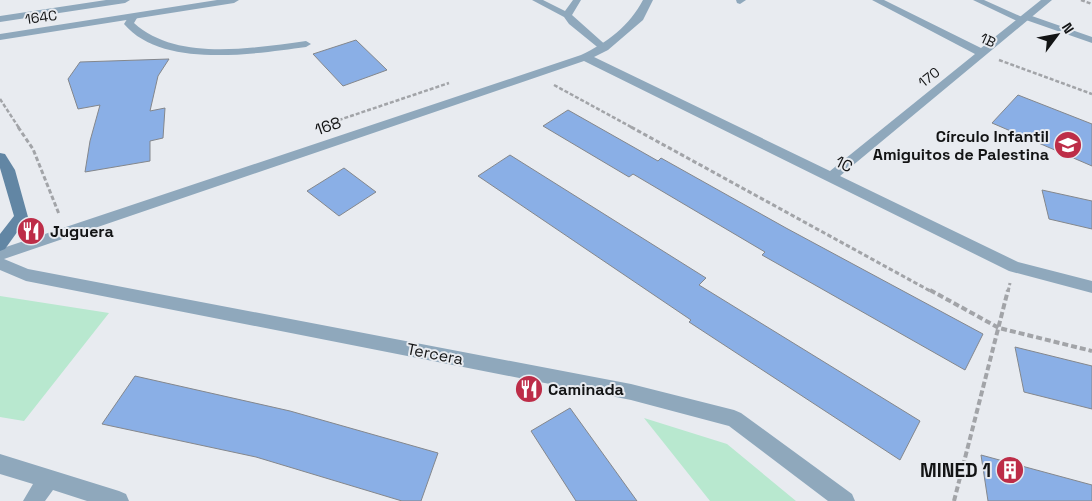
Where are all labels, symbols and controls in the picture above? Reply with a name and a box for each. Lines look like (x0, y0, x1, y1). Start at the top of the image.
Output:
street label: 164C (24, 6, 58, 28)
north arrow (1032, 10, 1082, 60)
text: N (1058, 19, 1078, 37)
street label: 1B (977, 29, 999, 51)
street label: 170 (915, 63, 943, 91)
street label: 168 (312, 112, 344, 140)
place label: Círculo Infantil Amiguitos de Palestina (873, 126, 1049, 165)
school or university icon: Círculo Infantil Amiguitos de Palestina (1053, 130, 1083, 160)
street label: 1C (832, 151, 856, 177)
restaurant icon: Juguera (16, 216, 46, 246)
place label: Juguera (50, 221, 114, 242)
street label: Tercera (405, 338, 465, 370)
restaurant icon: Caminada (514, 374, 544, 404)
place label: Caminada (548, 379, 624, 400)
building icon: MINED 1 (995, 455, 1025, 485)
place label: MINED 1 (920, 458, 991, 483)

